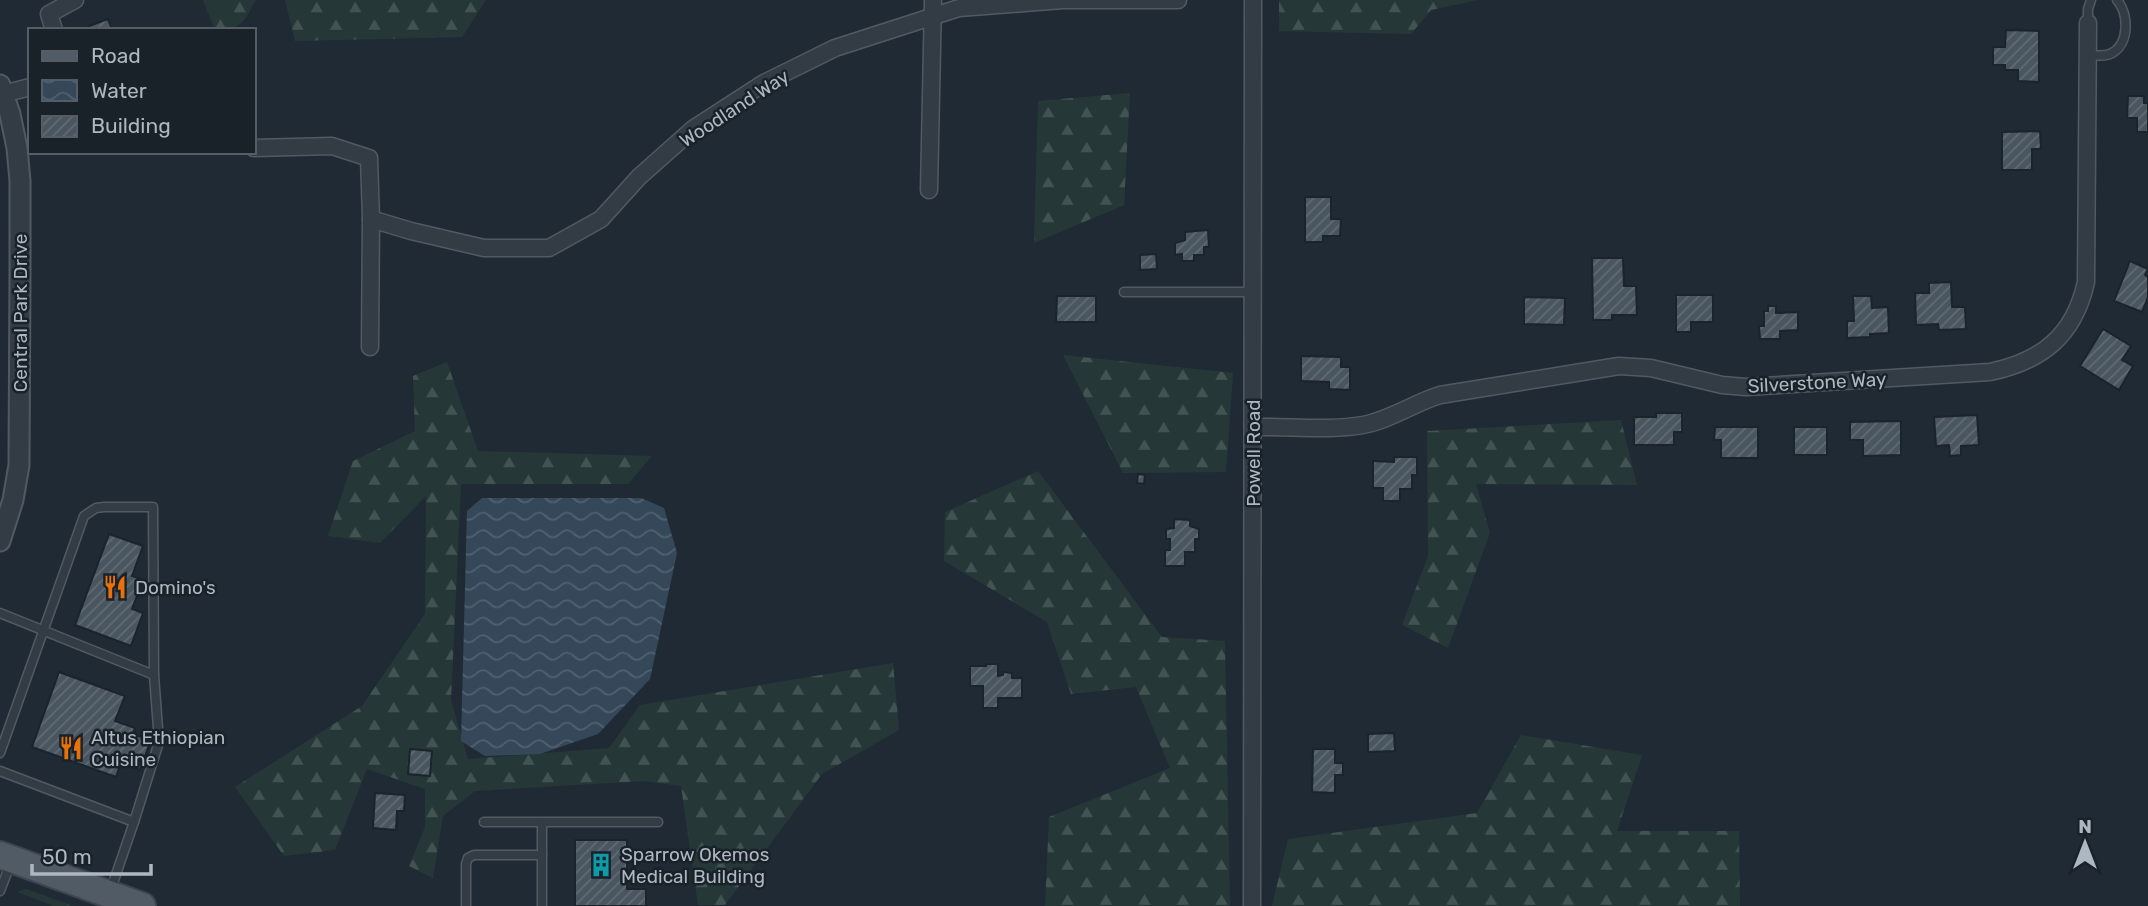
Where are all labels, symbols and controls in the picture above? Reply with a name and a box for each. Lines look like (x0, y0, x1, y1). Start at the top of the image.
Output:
legend (28, 28, 256, 154)
text: Road (91, 43, 141, 68)
street label: Woodland Way (675, 65, 793, 152)
text: Water (91, 78, 147, 103)
text: Building (91, 113, 171, 138)
street label: Central Park Drive (9, 234, 32, 392)
street label: Silverstone Way (1747, 367, 1887, 398)
street label: Powell Road (1242, 399, 1265, 507)
restaurant icon: Domino's (101, 573, 129, 601)
place label: Domino's (135, 576, 216, 599)
place label: Altus Ethiopian Cuisine (91, 726, 225, 771)
restaurant icon: Altus Ethiopian Cuisine (57, 734, 85, 762)
north arrow (2050, 808, 2120, 878)
text: N (2078, 815, 2092, 838)
scale bar (32, 832, 150, 876)
place label: Sparrow Okemos Medical Building (621, 843, 769, 888)
text: 50 m (42, 844, 92, 869)
building icon: Sparrow Okemos Medical Building (587, 851, 615, 879)

